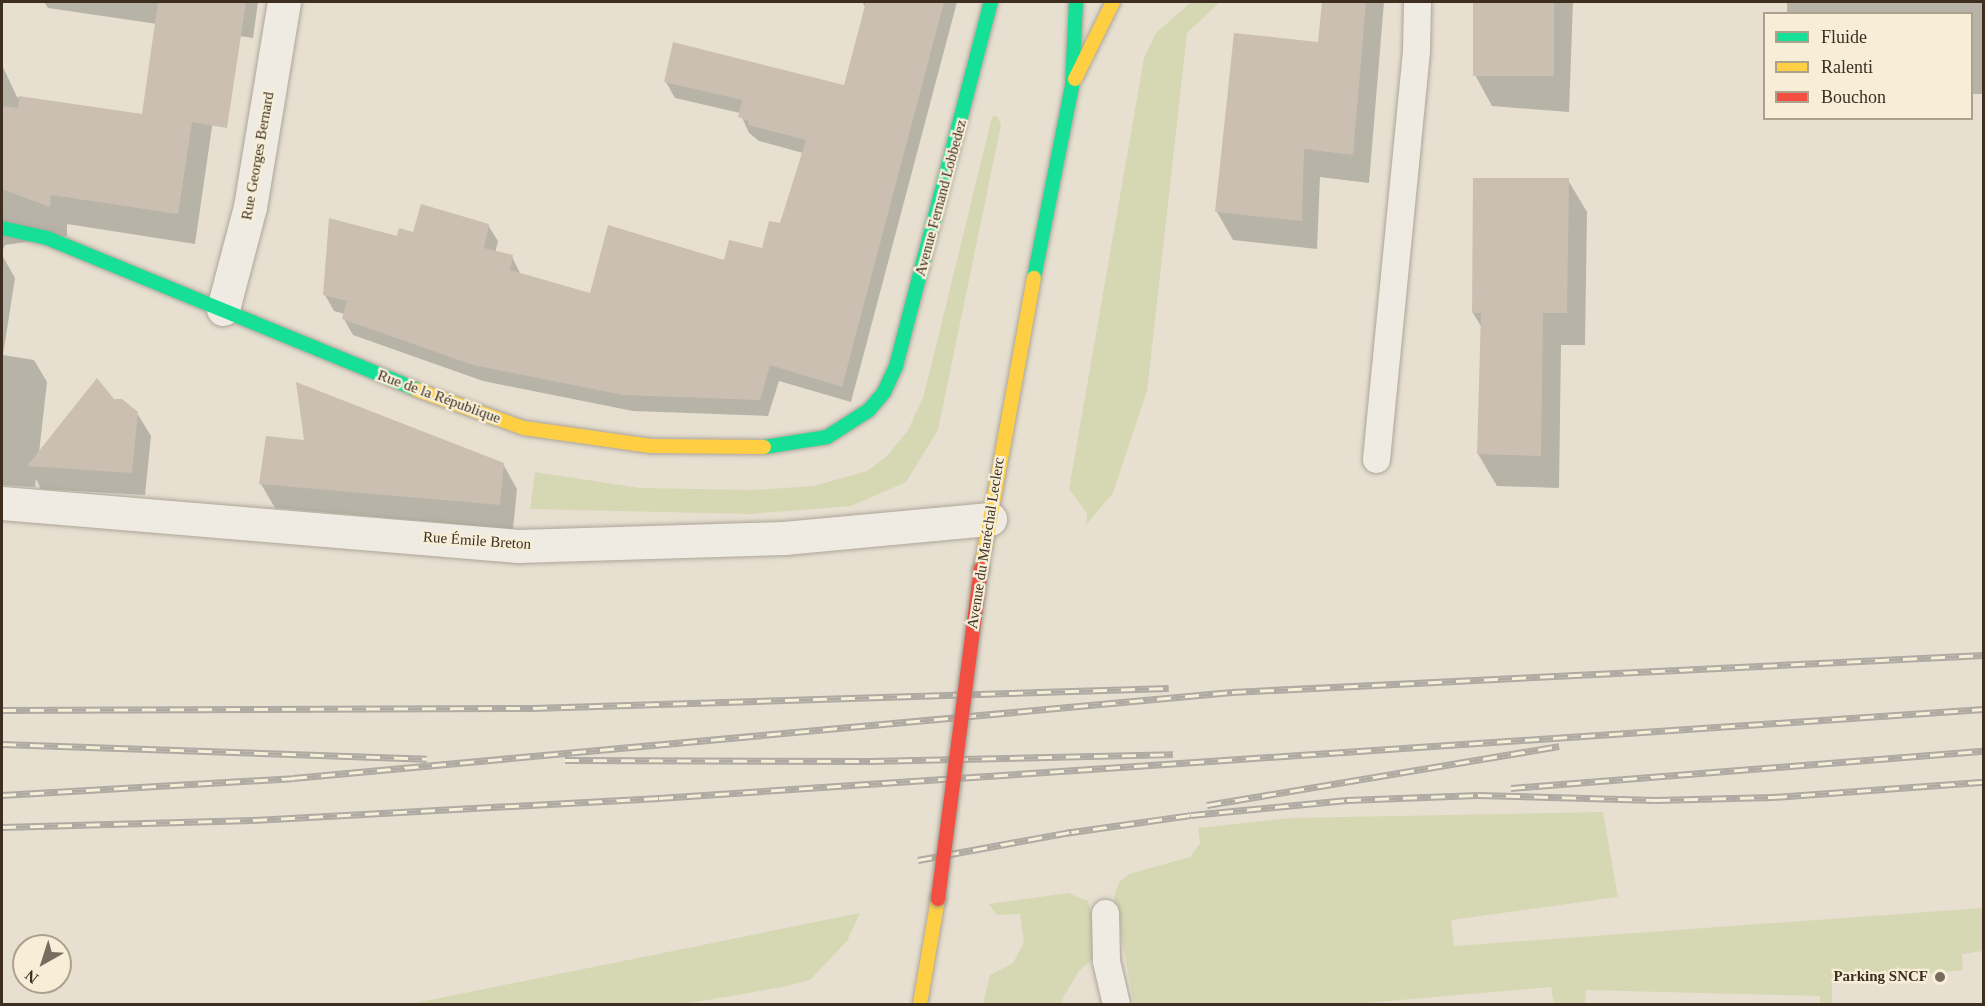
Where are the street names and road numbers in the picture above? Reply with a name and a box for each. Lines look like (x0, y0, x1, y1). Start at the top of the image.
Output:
street label: Rue Georges Bernard (238, 91, 278, 221)
street label: Avenue Fernand Lobbedez (911, 118, 971, 278)
street label: Rue de la République (375, 366, 503, 428)
street label: Avenue du Maréchal Leclerc (964, 456, 1008, 630)
street label: Rue Émile Breton (422, 528, 532, 554)

